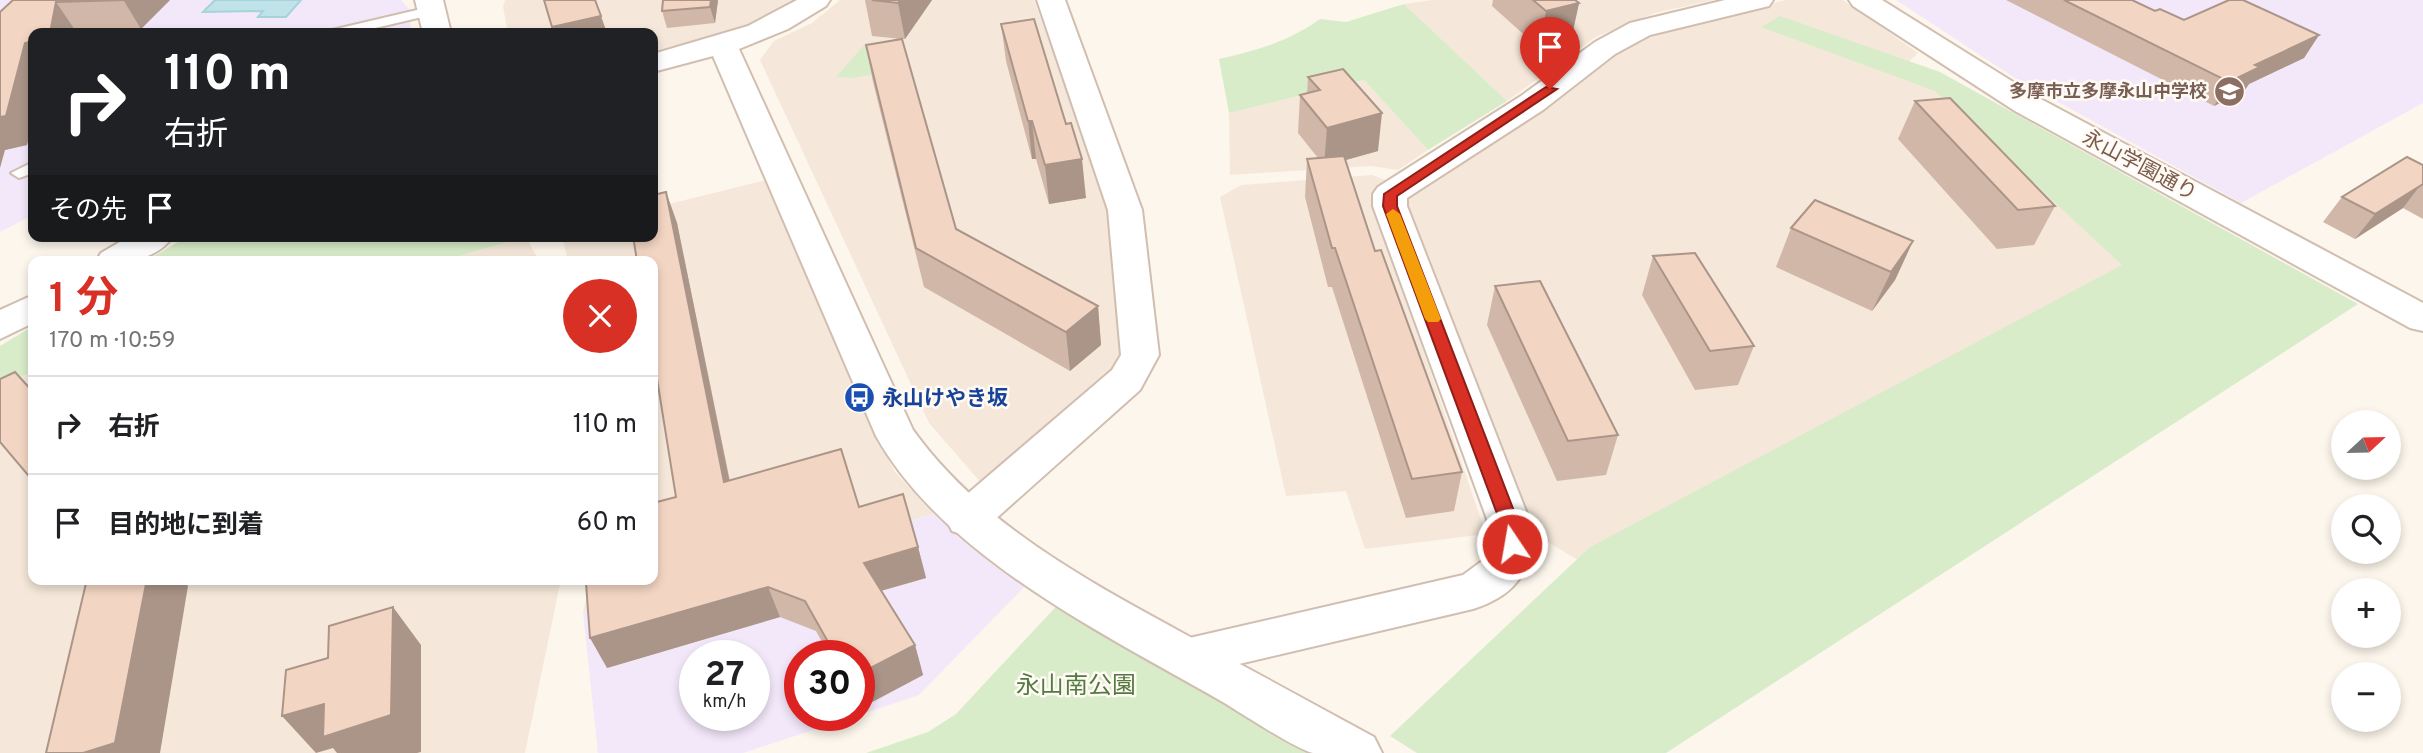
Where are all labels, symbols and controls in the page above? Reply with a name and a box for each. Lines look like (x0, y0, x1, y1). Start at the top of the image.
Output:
pin (1520, 17, 1580, 89)
icon: arrive (1531, 28, 1569, 66)
text: 110 m (164, 46, 291, 108)
icon: right (49, 56, 140, 147)
school or university icon: 多摩市立多摩永山中学校 (2213, 74, 2247, 108)
place label: 多摩市立多摩永山中学校 (2009, 81, 2207, 104)
text: 右折 (164, 116, 228, 156)
street label: 永山学園通り (2077, 125, 2201, 208)
icon: arrive (141, 189, 179, 227)
text: その先 (49, 195, 127, 228)
text: 1 分 (49, 274, 118, 327)
button: close (563, 279, 637, 353)
text: 170 m · 10:59 (49, 327, 176, 356)
bus stop icon: 永山けやき坂 (842, 381, 876, 415)
place label: 永山けやき坂 (882, 386, 1008, 413)
icon: right (49, 406, 87, 444)
text: 110 m (573, 409, 637, 442)
north arrow (2331, 410, 2401, 480)
map controls (2331, 410, 2401, 732)
text: 右折 (108, 412, 160, 445)
button: search (2331, 494, 2401, 564)
icon: arrive (49, 504, 87, 542)
text: 60 m (577, 507, 637, 540)
position arrow (1475, 507, 1549, 581)
text: 目的地に到着 (108, 510, 264, 543)
button: + (2331, 578, 2401, 648)
speed limit sign: 30 (784, 640, 875, 731)
text: 27 (705, 654, 744, 698)
button: − (2331, 662, 2401, 732)
park label: 永山南公園 (1016, 672, 1136, 702)
text: km/h (703, 691, 746, 714)

